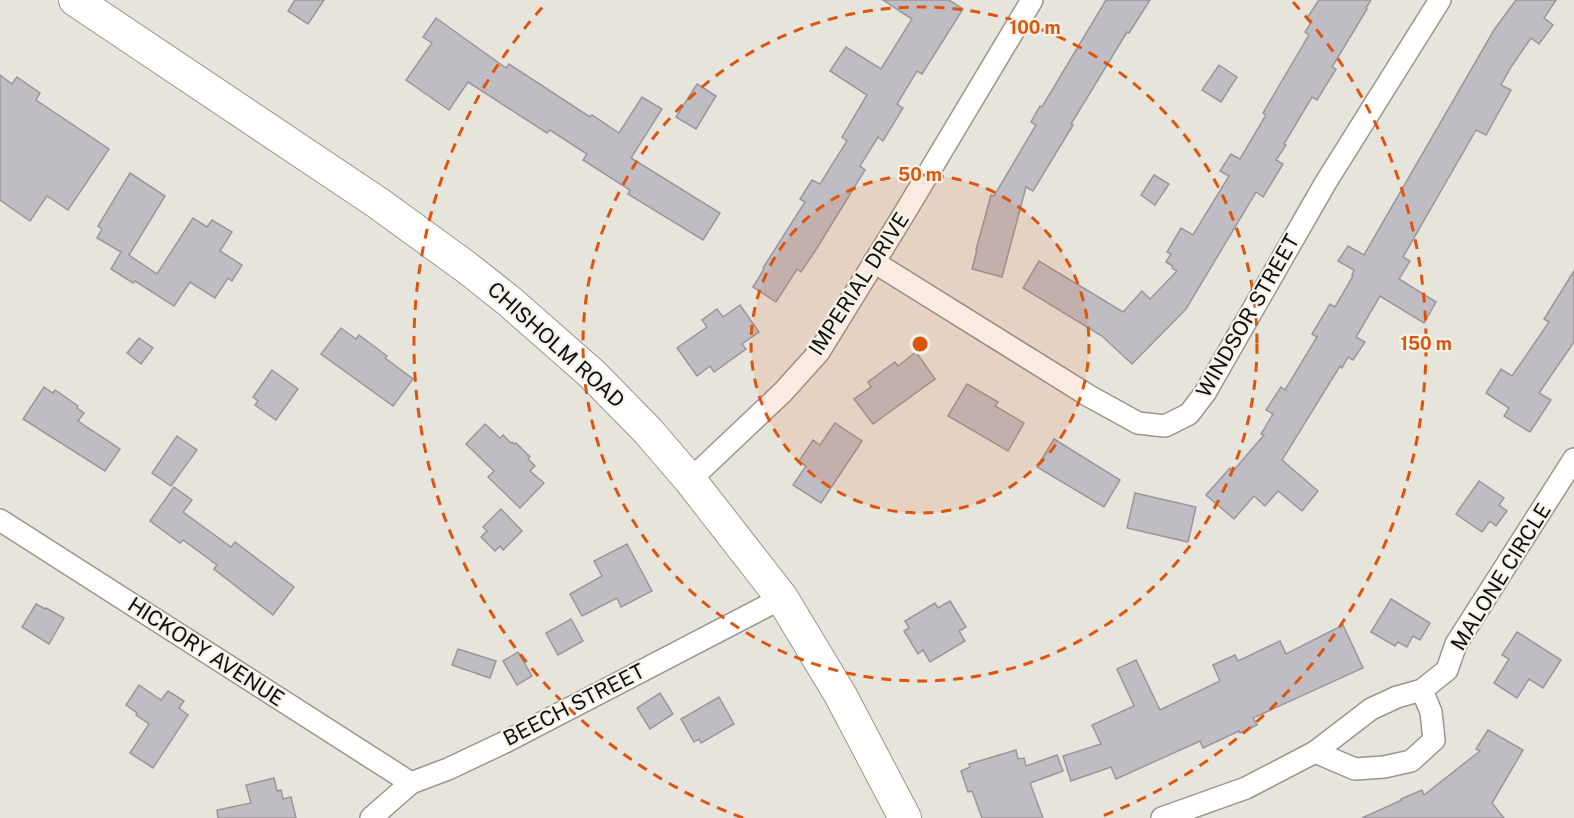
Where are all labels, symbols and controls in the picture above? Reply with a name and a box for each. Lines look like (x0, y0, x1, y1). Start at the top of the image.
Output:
text: 100 m (1009, 17, 1061, 38)
text: 50 m (898, 164, 942, 185)
street label: IMPERIAL DRIVE (803, 208, 914, 360)
street label: WINDSOR STREET (1191, 230, 1304, 402)
street label: CHISHOLM ROAD (483, 276, 630, 413)
text: 150 m (1400, 333, 1452, 354)
centre of rings (910, 334, 930, 354)
street label: MALONE CIRCLE (1445, 499, 1556, 655)
street label: HICKORY AVENUE (124, 592, 289, 711)
street label: BEECH STREET (499, 658, 649, 751)

